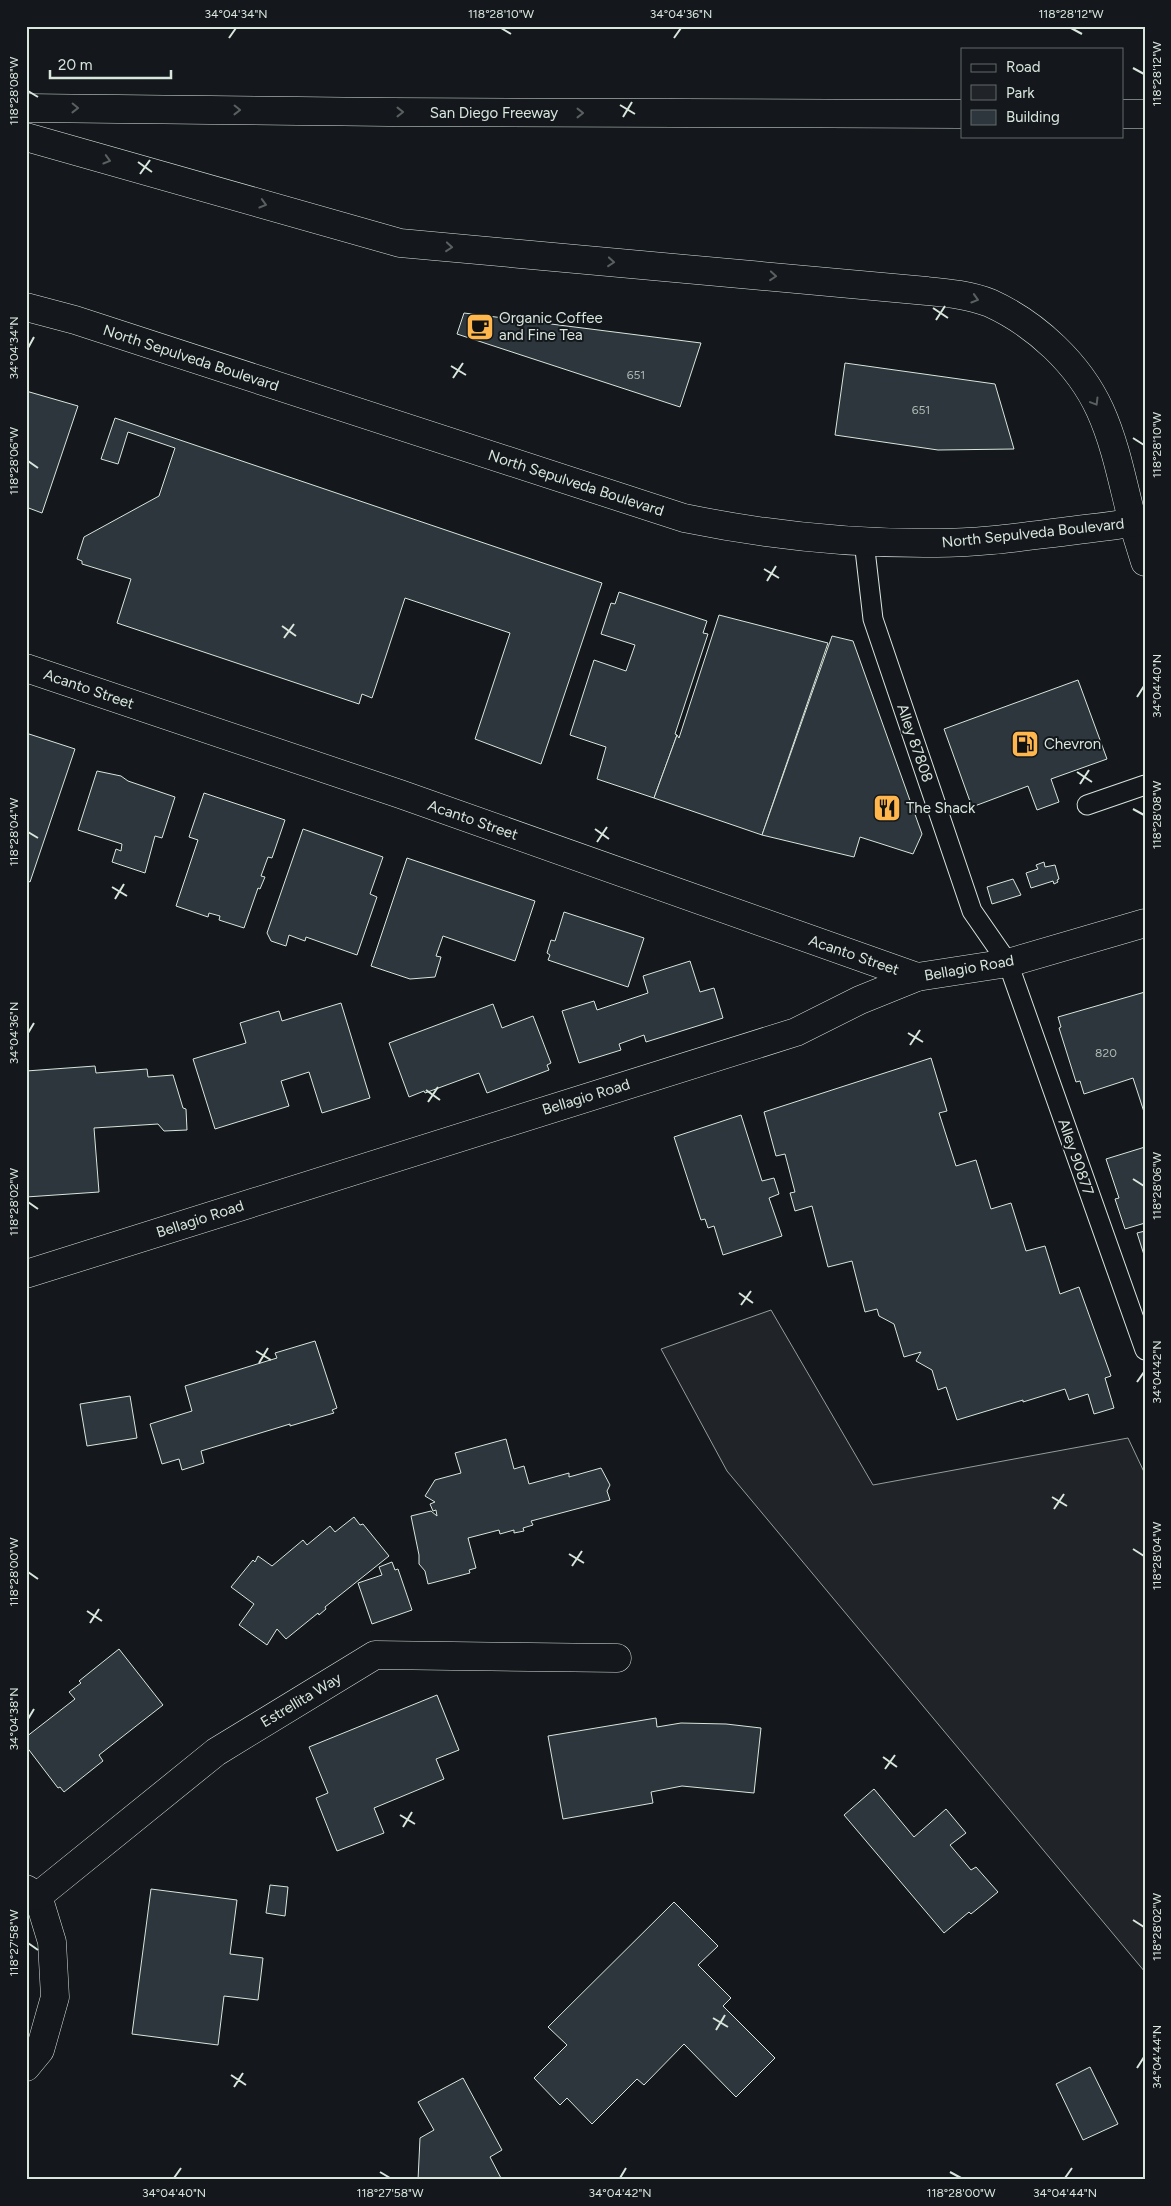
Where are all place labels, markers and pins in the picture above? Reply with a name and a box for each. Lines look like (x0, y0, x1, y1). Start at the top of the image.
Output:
place label: Organic Coffee and Fine Tea (499, 309, 603, 344)
cafe icon: Organic Coffee and Fine Tea (465, 312, 495, 342)
fuel station icon: Chevron (1010, 729, 1040, 759)
place label: Chevron (1044, 735, 1101, 753)
restaurant icon: The Shack (872, 793, 902, 823)
place label: The Shack (906, 799, 976, 817)

